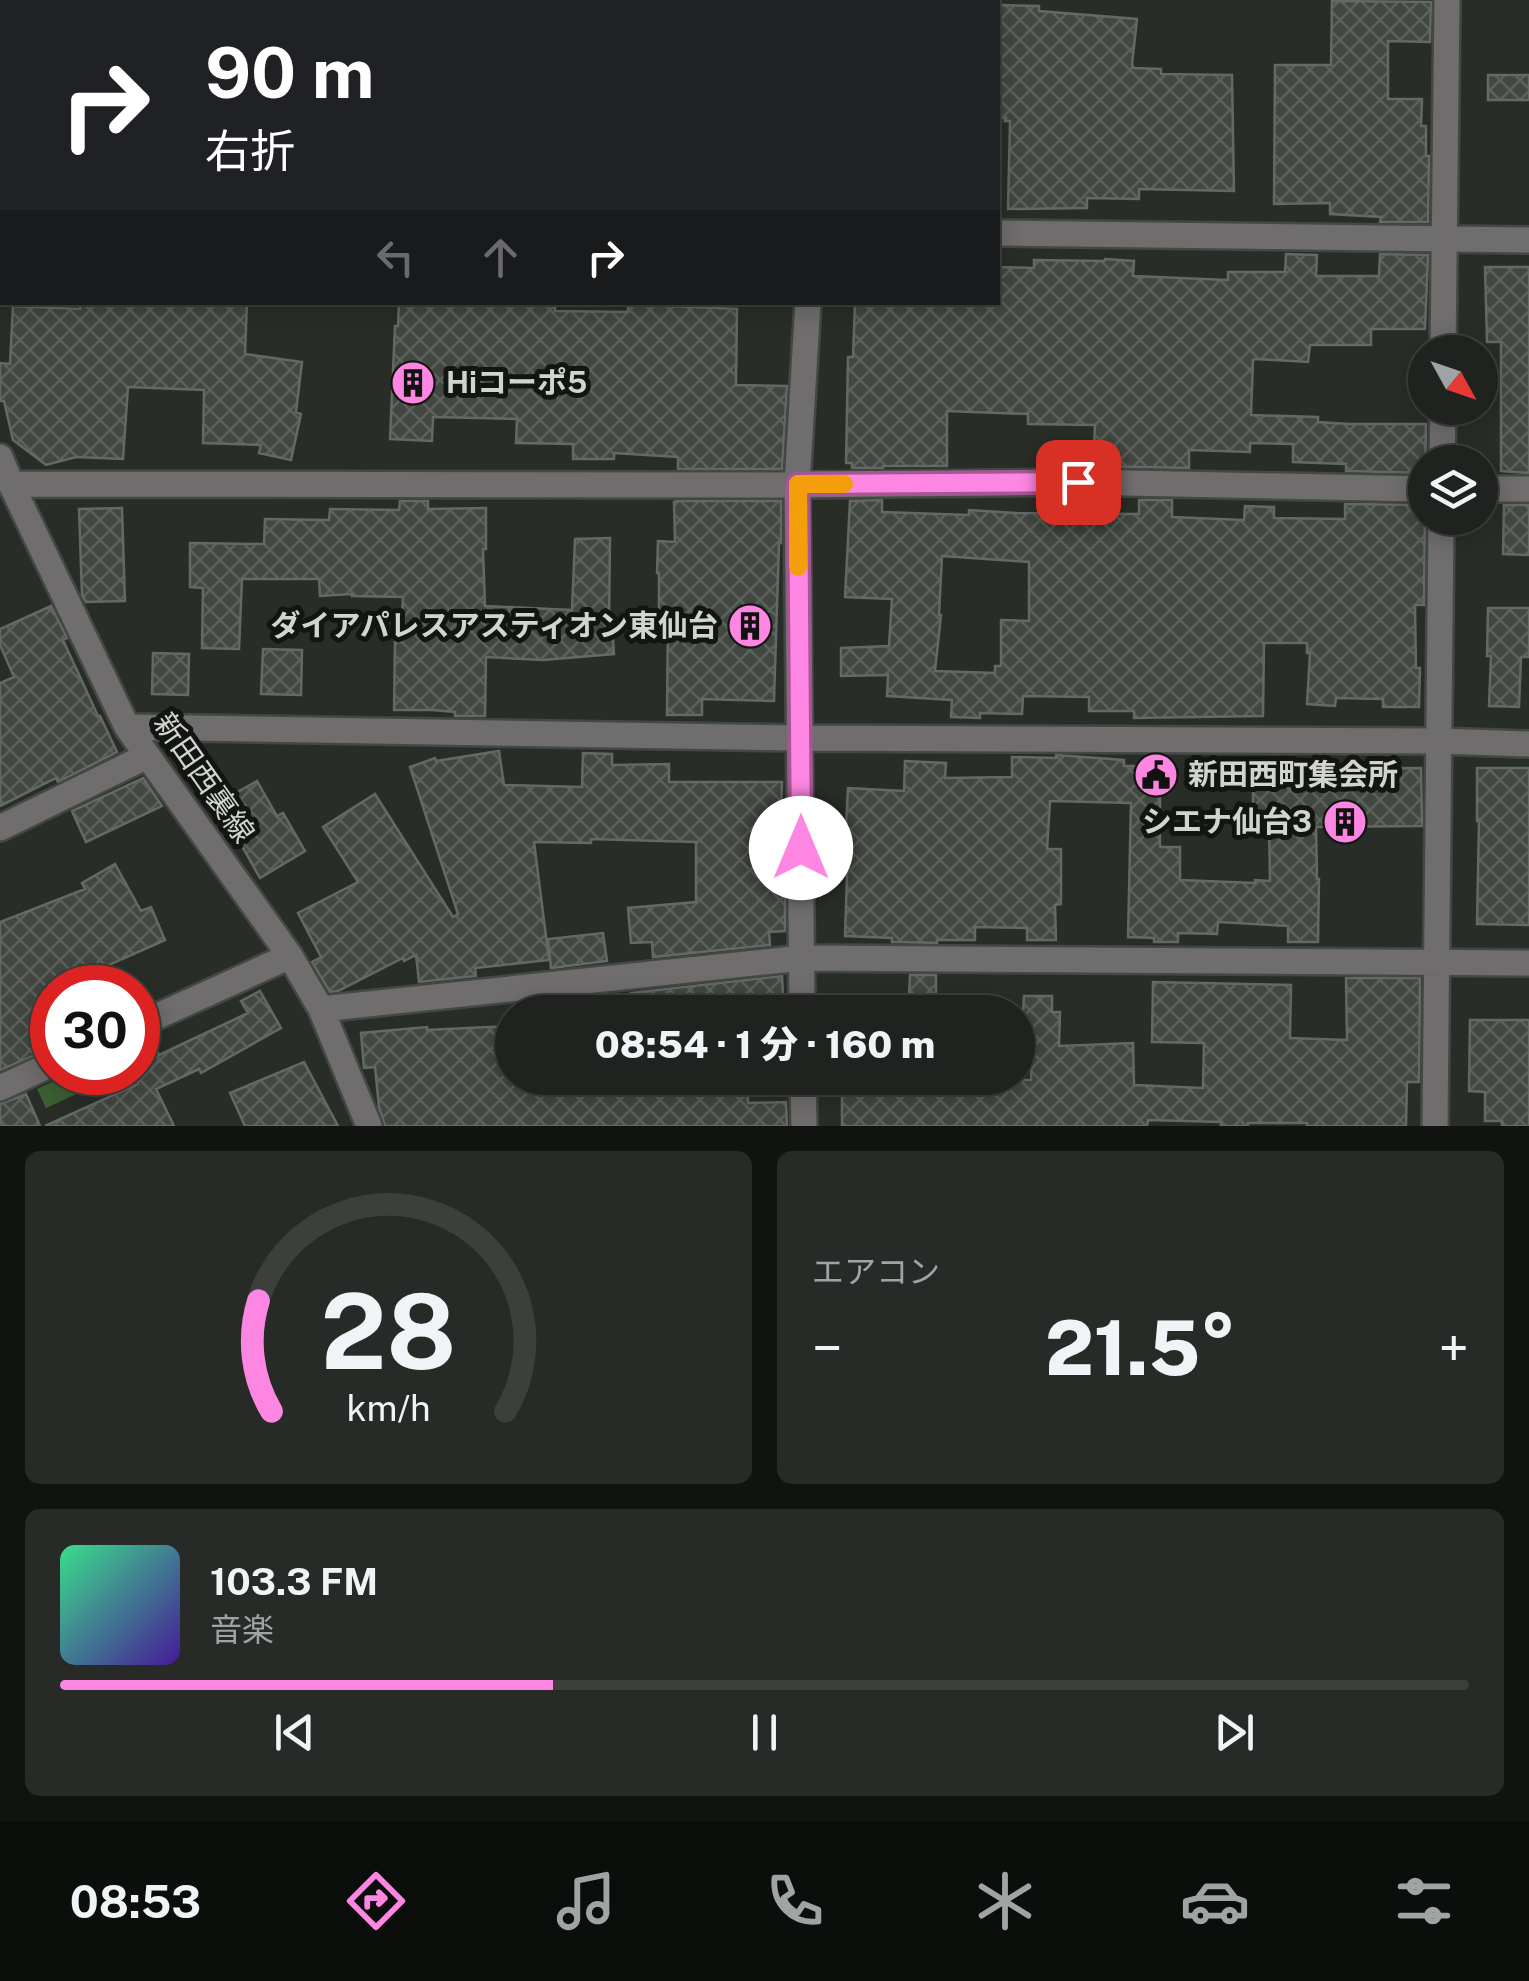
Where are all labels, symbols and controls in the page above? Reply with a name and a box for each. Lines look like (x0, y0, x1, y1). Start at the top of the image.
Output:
text: 90 m (205, 31, 375, 114)
icon: right (40, 40, 170, 170)
text: 右折 (205, 124, 295, 177)
icon: left (368, 230, 423, 285)
icon: ahead (473, 230, 528, 285)
icon: right (578, 230, 633, 285)
north arrow (1408, 335, 1498, 425)
map controls (1408, 335, 1498, 535)
building icon: Hiコーポ5 (390, 360, 436, 406)
place label: Hiコーポ5 (446, 364, 587, 400)
pin (1036, 440, 1121, 525)
button: layers (1408, 445, 1498, 535)
icon: arrive (1051, 455, 1106, 510)
building icon: ダイアパレスアスティオン東仙台 (727, 603, 773, 649)
place label: ダイアパレスアスティオン東仙台 (270, 607, 718, 643)
street label: 新田西裏線 (147, 706, 263, 849)
public building icon: 新田西町集会所 (1133, 752, 1179, 798)
place label: 新田西町集会所 (1188, 756, 1398, 792)
position arrow (749, 796, 853, 900)
building icon: シエナ仙台3 (1322, 799, 1368, 845)
place label: シエナ仙台3 (1142, 803, 1312, 839)
speed limit sign: 30 (30, 965, 160, 1095)
text: 08:54 · 1 分 · 160 m (595, 1022, 935, 1067)
text: エアコン (812, 1253, 940, 1290)
text: 28 (321, 1270, 456, 1392)
text: 21.5° (1045, 1304, 1236, 1392)
text: − (812, 1316, 843, 1380)
text: + (1439, 1316, 1469, 1380)
text: km/h (346, 1387, 431, 1429)
text: 103.3 FM (210, 1559, 378, 1604)
text: 音楽 (210, 1611, 274, 1648)
icon: previous (267, 1705, 322, 1760)
icon: pause (737, 1705, 792, 1760)
icon: next (1207, 1705, 1262, 1760)
icon: directions (341, 1866, 411, 1936)
icon: music (551, 1866, 621, 1936)
icon: phone (760, 1866, 830, 1936)
icon: climate (970, 1866, 1040, 1936)
icon: car (1180, 1866, 1250, 1936)
icon: filters (1389, 1866, 1459, 1936)
text: 08:53 (70, 1875, 201, 1928)

